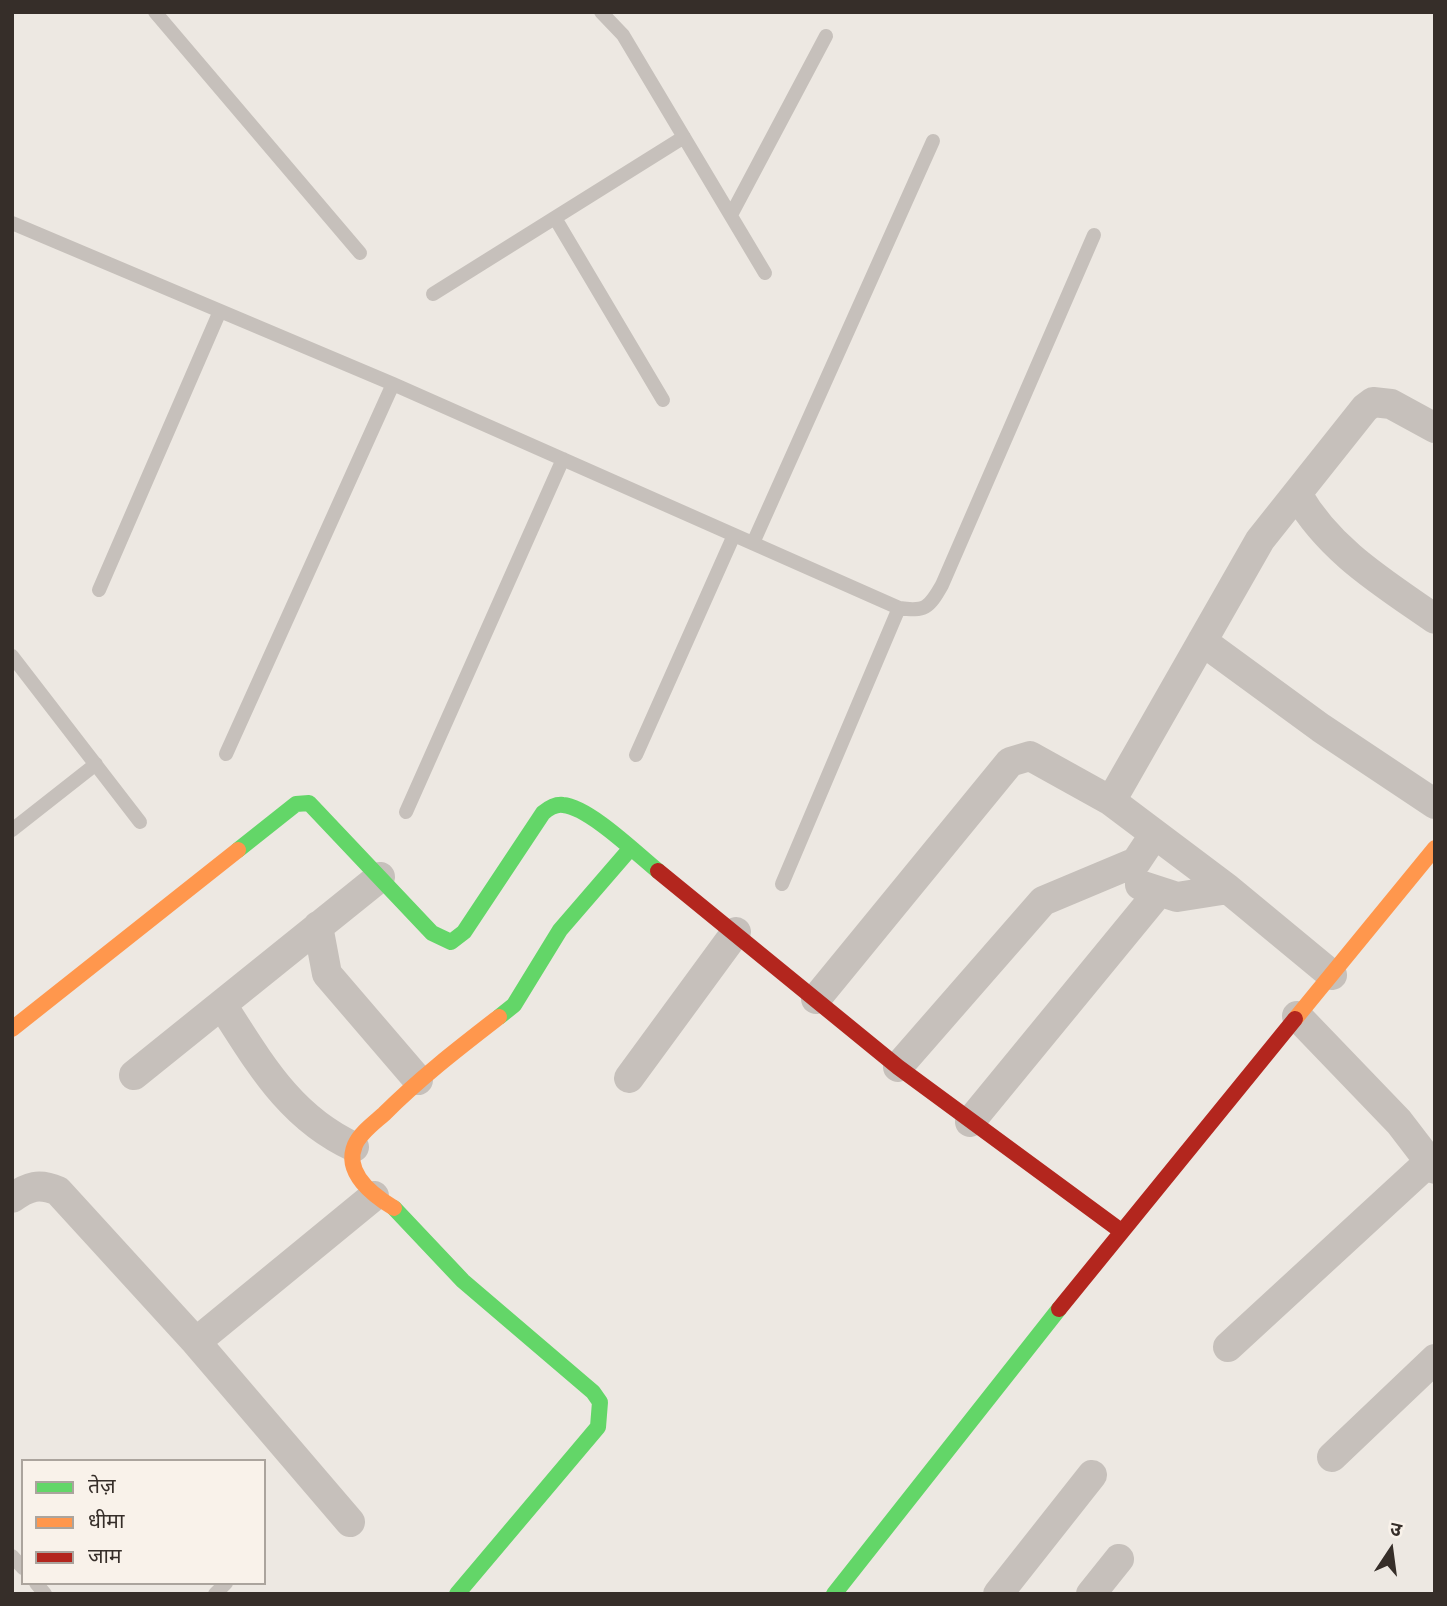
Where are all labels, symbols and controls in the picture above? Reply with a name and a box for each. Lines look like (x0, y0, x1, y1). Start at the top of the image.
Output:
legend (21, 1459, 266, 1585)
text: तेज़ (88, 1473, 116, 1498)
text: धीमा (88, 1508, 124, 1533)
north arrow (1356, 1515, 1426, 1585)
text: उ (1388, 1517, 1404, 1542)
text: जाम (88, 1543, 122, 1568)

